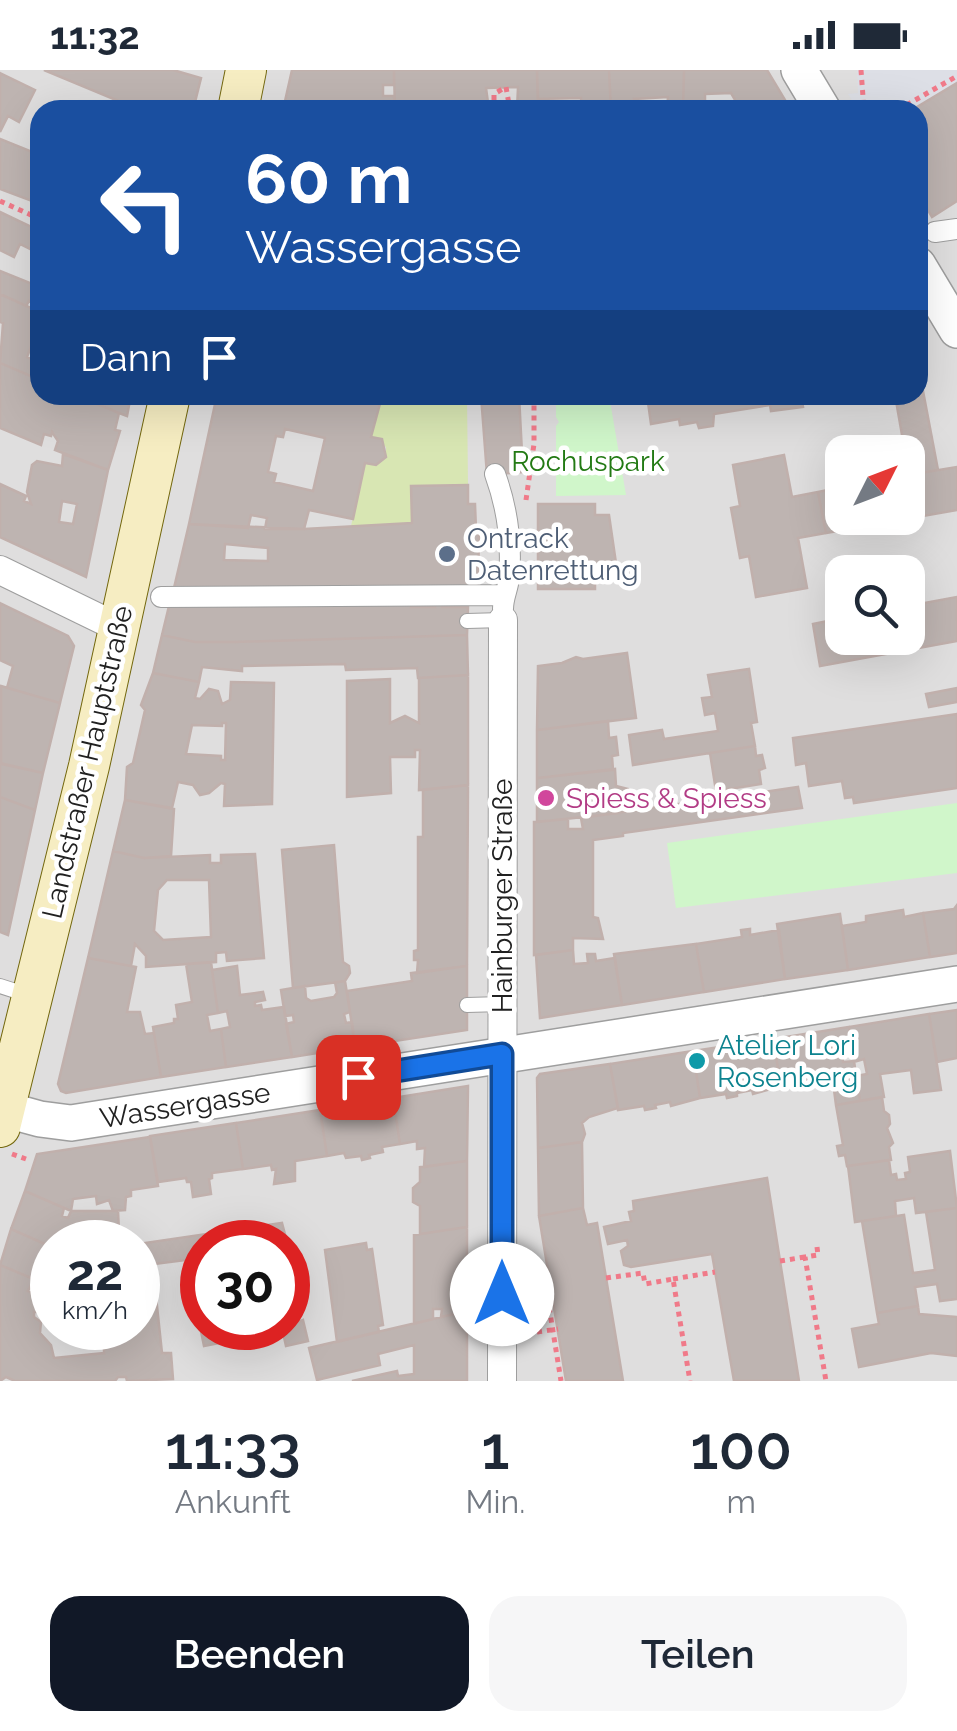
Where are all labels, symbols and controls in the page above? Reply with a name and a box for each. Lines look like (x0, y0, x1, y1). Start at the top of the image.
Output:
text: 11:32 (50, 13, 140, 58)
text: 60 m (245, 137, 412, 219)
icon: left (80, 140, 210, 270)
text: Wassergasse (245, 221, 522, 274)
icon: arrive (192, 330, 247, 385)
text: Dann (80, 335, 172, 380)
north arrow (825, 435, 925, 535)
map controls (825, 435, 925, 655)
park label: Rochuspark (511, 445, 665, 478)
place label: Ontrack Datenrettung (467, 522, 639, 587)
marker: Ontrack Datenrettung (436, 543, 458, 565)
button: search (825, 555, 925, 655)
street label: Landstraßer Hauptstraße (35, 602, 140, 922)
street label: Hainburger Straße (486, 779, 519, 1013)
place label: Spiess & Spiess (566, 782, 767, 815)
marker: Spiess & Spiess (535, 787, 557, 809)
place label: Atelier Lori Rosenberg (717, 1029, 858, 1094)
pin (316, 1035, 401, 1120)
icon: arrive (331, 1050, 386, 1105)
marker: Atelier Lori Rosenberg (686, 1050, 708, 1072)
street label: Wassergasse (98, 1076, 273, 1135)
speed limit sign: 30 (180, 1220, 310, 1350)
position arrow (450, 1242, 554, 1346)
text: 22 (67, 1243, 123, 1302)
text: km/h (62, 1295, 128, 1325)
text: 11:33 (165, 1413, 301, 1483)
text: 1 (481, 1413, 510, 1483)
text: 100 (690, 1413, 792, 1483)
text: Ankunft (175, 1483, 291, 1520)
text: Min. (466, 1483, 525, 1520)
text: m (726, 1483, 756, 1520)
button: Beenden (50, 1596, 469, 1711)
button: Teilen (489, 1596, 907, 1711)

